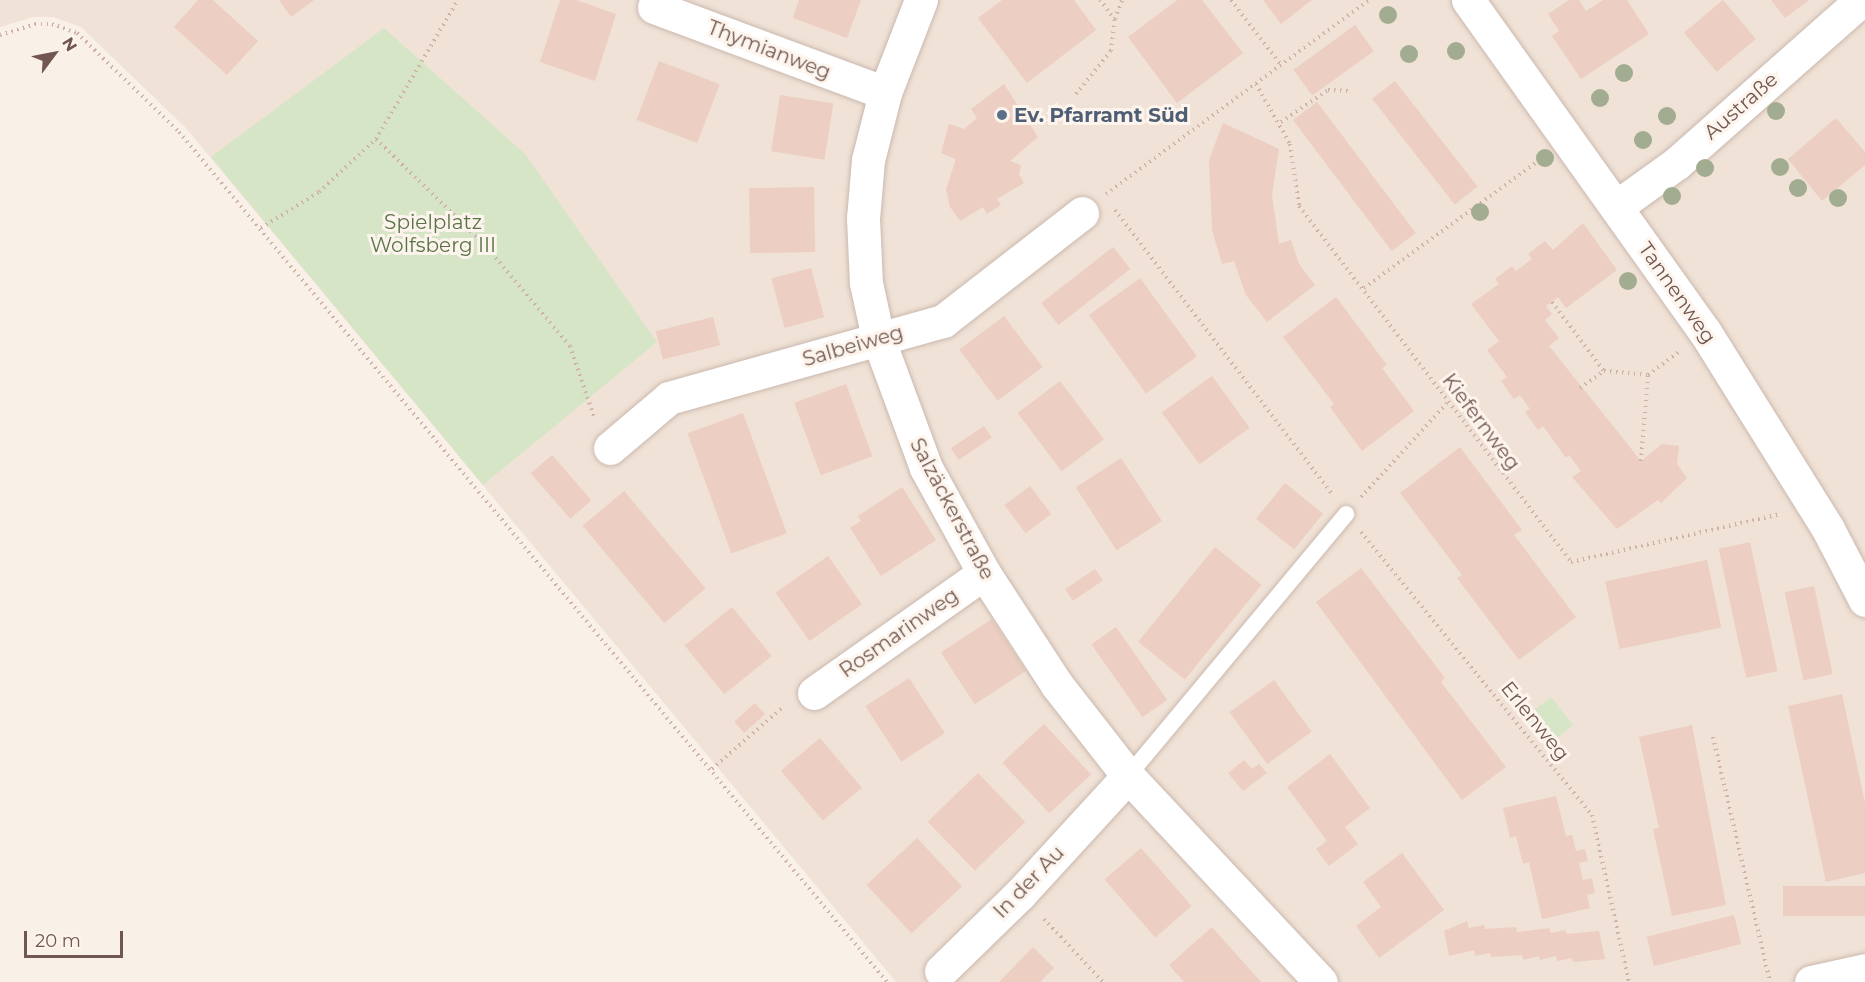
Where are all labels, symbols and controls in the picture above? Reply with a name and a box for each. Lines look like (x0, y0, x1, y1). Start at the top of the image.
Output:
street label: Thymianweg (704, 15, 834, 85)
north arrow (24, 24, 84, 84)
text: N (58, 34, 81, 55)
street label: Austraße (1699, 67, 1783, 145)
place label: Ev. Pfarramt Süd (1014, 103, 1189, 127)
marker: Ev. Pfarramt Süd (995, 108, 1009, 122)
park label: Spielplatz Wolfsberg III (370, 211, 496, 258)
street label: Tannenweg (1633, 238, 1721, 348)
street label: Salbeiweg (800, 320, 906, 372)
street label: Kiefernweg (1437, 369, 1525, 475)
street label: Salzäckerstraße (905, 434, 999, 584)
street label: Rosmarinweg (835, 583, 963, 683)
street label: Erlenweg (1496, 677, 1574, 765)
street label: In der Au (989, 841, 1069, 923)
scale bar (27, 919, 126, 957)
text: 20 m (35, 930, 81, 952)

